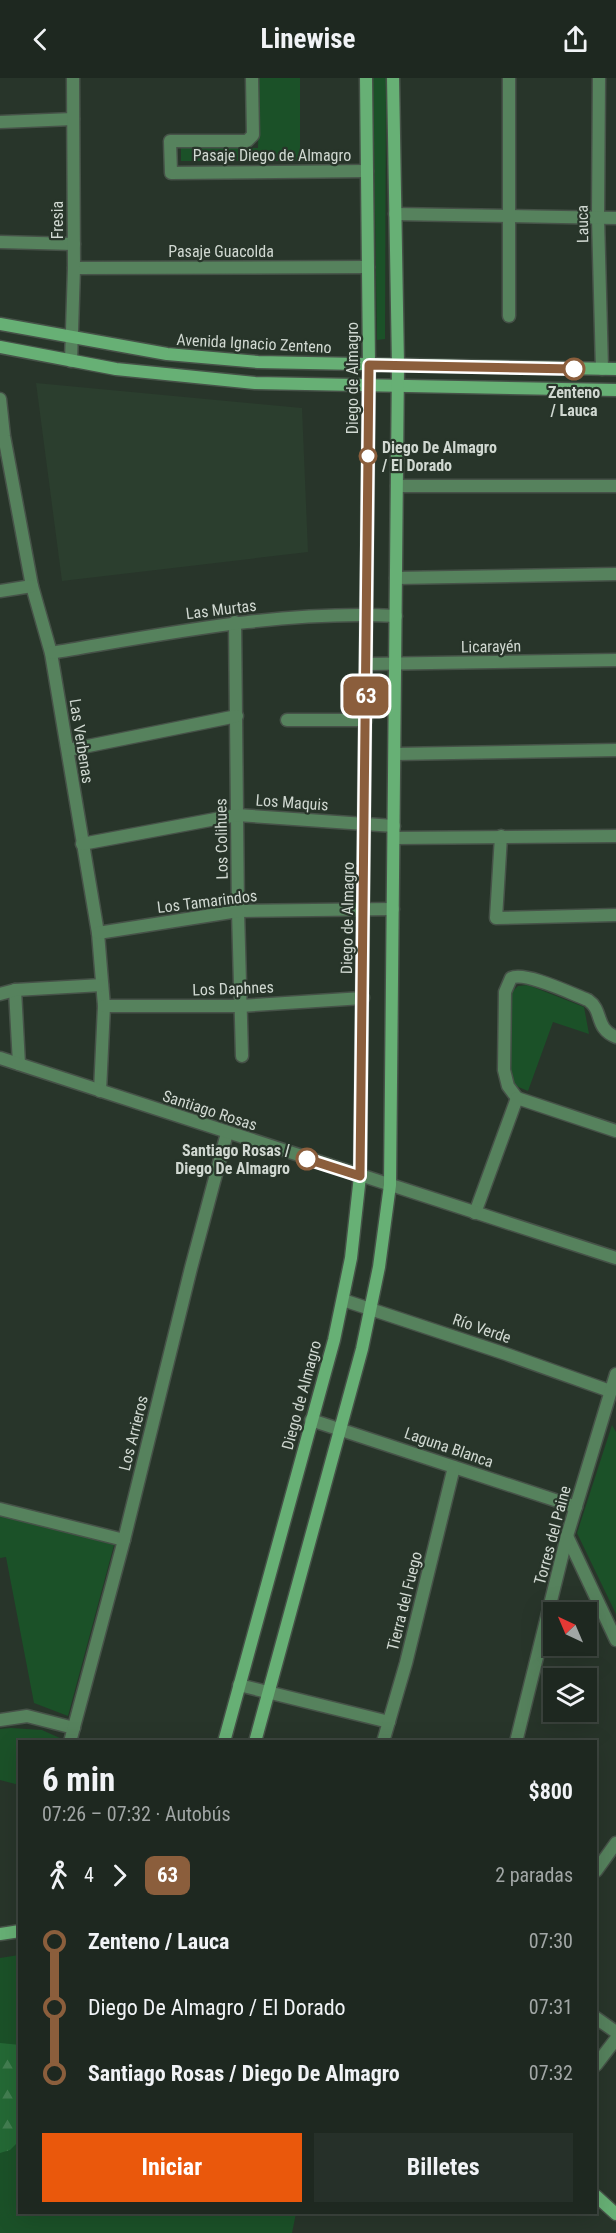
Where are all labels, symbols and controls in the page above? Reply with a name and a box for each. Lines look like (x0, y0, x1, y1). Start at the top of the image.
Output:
icon: back (24, 23, 57, 56)
text: Linewise (260, 23, 356, 55)
icon: share (559, 23, 592, 56)
street label: Pasaje Diego de Almagro (193, 146, 351, 165)
street label: Fresia (48, 201, 67, 239)
street label: Lauca (573, 205, 592, 243)
street label: Pasaje Guacolda (168, 242, 274, 261)
street label: Diego de Almagro (343, 322, 362, 434)
street label: Avenida Ignacio Zenteno (176, 330, 332, 357)
marker: Zenteno / Lauca (563, 358, 585, 380)
place label: Zenteno / Lauca (548, 383, 600, 420)
place label: Diego De Almagro / El Dorado (381, 438, 497, 475)
marker: Diego De Almagro / El Dorado (359, 447, 377, 465)
street label: Las Murtas (185, 596, 257, 623)
street label: Licarayén (461, 636, 521, 657)
line badge: 63 (339, 676, 393, 716)
text: 63 (355, 684, 377, 708)
street label: Las Verbenas (65, 697, 98, 785)
street label: Los Maquis (255, 790, 329, 815)
street label: Los Colihues (211, 798, 232, 880)
street label: Diego de Almagro (337, 862, 358, 974)
street label: Los Tamarindos (156, 886, 258, 917)
street label: Los Daphnes (192, 978, 274, 999)
street label: Santiago Rosas (160, 1086, 259, 1135)
place label: Santiago Rosas / Diego De Almagro (175, 1141, 291, 1178)
marker: Santiago Rosas / Diego De Almagro (296, 1148, 318, 1170)
street label: Río Verde (450, 1310, 513, 1347)
street label: Diego de Almagro (278, 1338, 325, 1452)
street label: Los Arrieros (115, 1394, 152, 1473)
street label: Laguna Blanca (402, 1423, 496, 1472)
street label: Torres del Paine (530, 1483, 575, 1587)
street label: Tierra del Fuego (383, 1549, 426, 1653)
north arrow (543, 1602, 597, 1656)
map controls (543, 1602, 597, 1722)
button: layers (543, 1668, 597, 1722)
text: 6 min (42, 1760, 115, 1799)
text: $800 (529, 1779, 573, 1804)
text: 07:26 – 07:32 · Autobús (42, 1802, 231, 1826)
icon: walk (42, 1859, 75, 1892)
icon: forward (103, 1859, 136, 1892)
text: 4 (84, 1863, 94, 1887)
text: 63 (157, 1863, 178, 1887)
text: 2 paradas (495, 1863, 573, 1887)
text: Zenteno / Lauca (88, 1929, 230, 1954)
text: 07:30 (529, 1929, 573, 1953)
text: Diego De Almagro / El Dorado (88, 1995, 346, 2020)
text: 07:31 (529, 1995, 573, 2019)
text: Santiago Rosas / Diego De Almagro (88, 2061, 400, 2086)
text: 07:32 (529, 2061, 573, 2085)
button: Iniciar (42, 2133, 302, 2202)
button: Billetes (314, 2133, 573, 2202)

